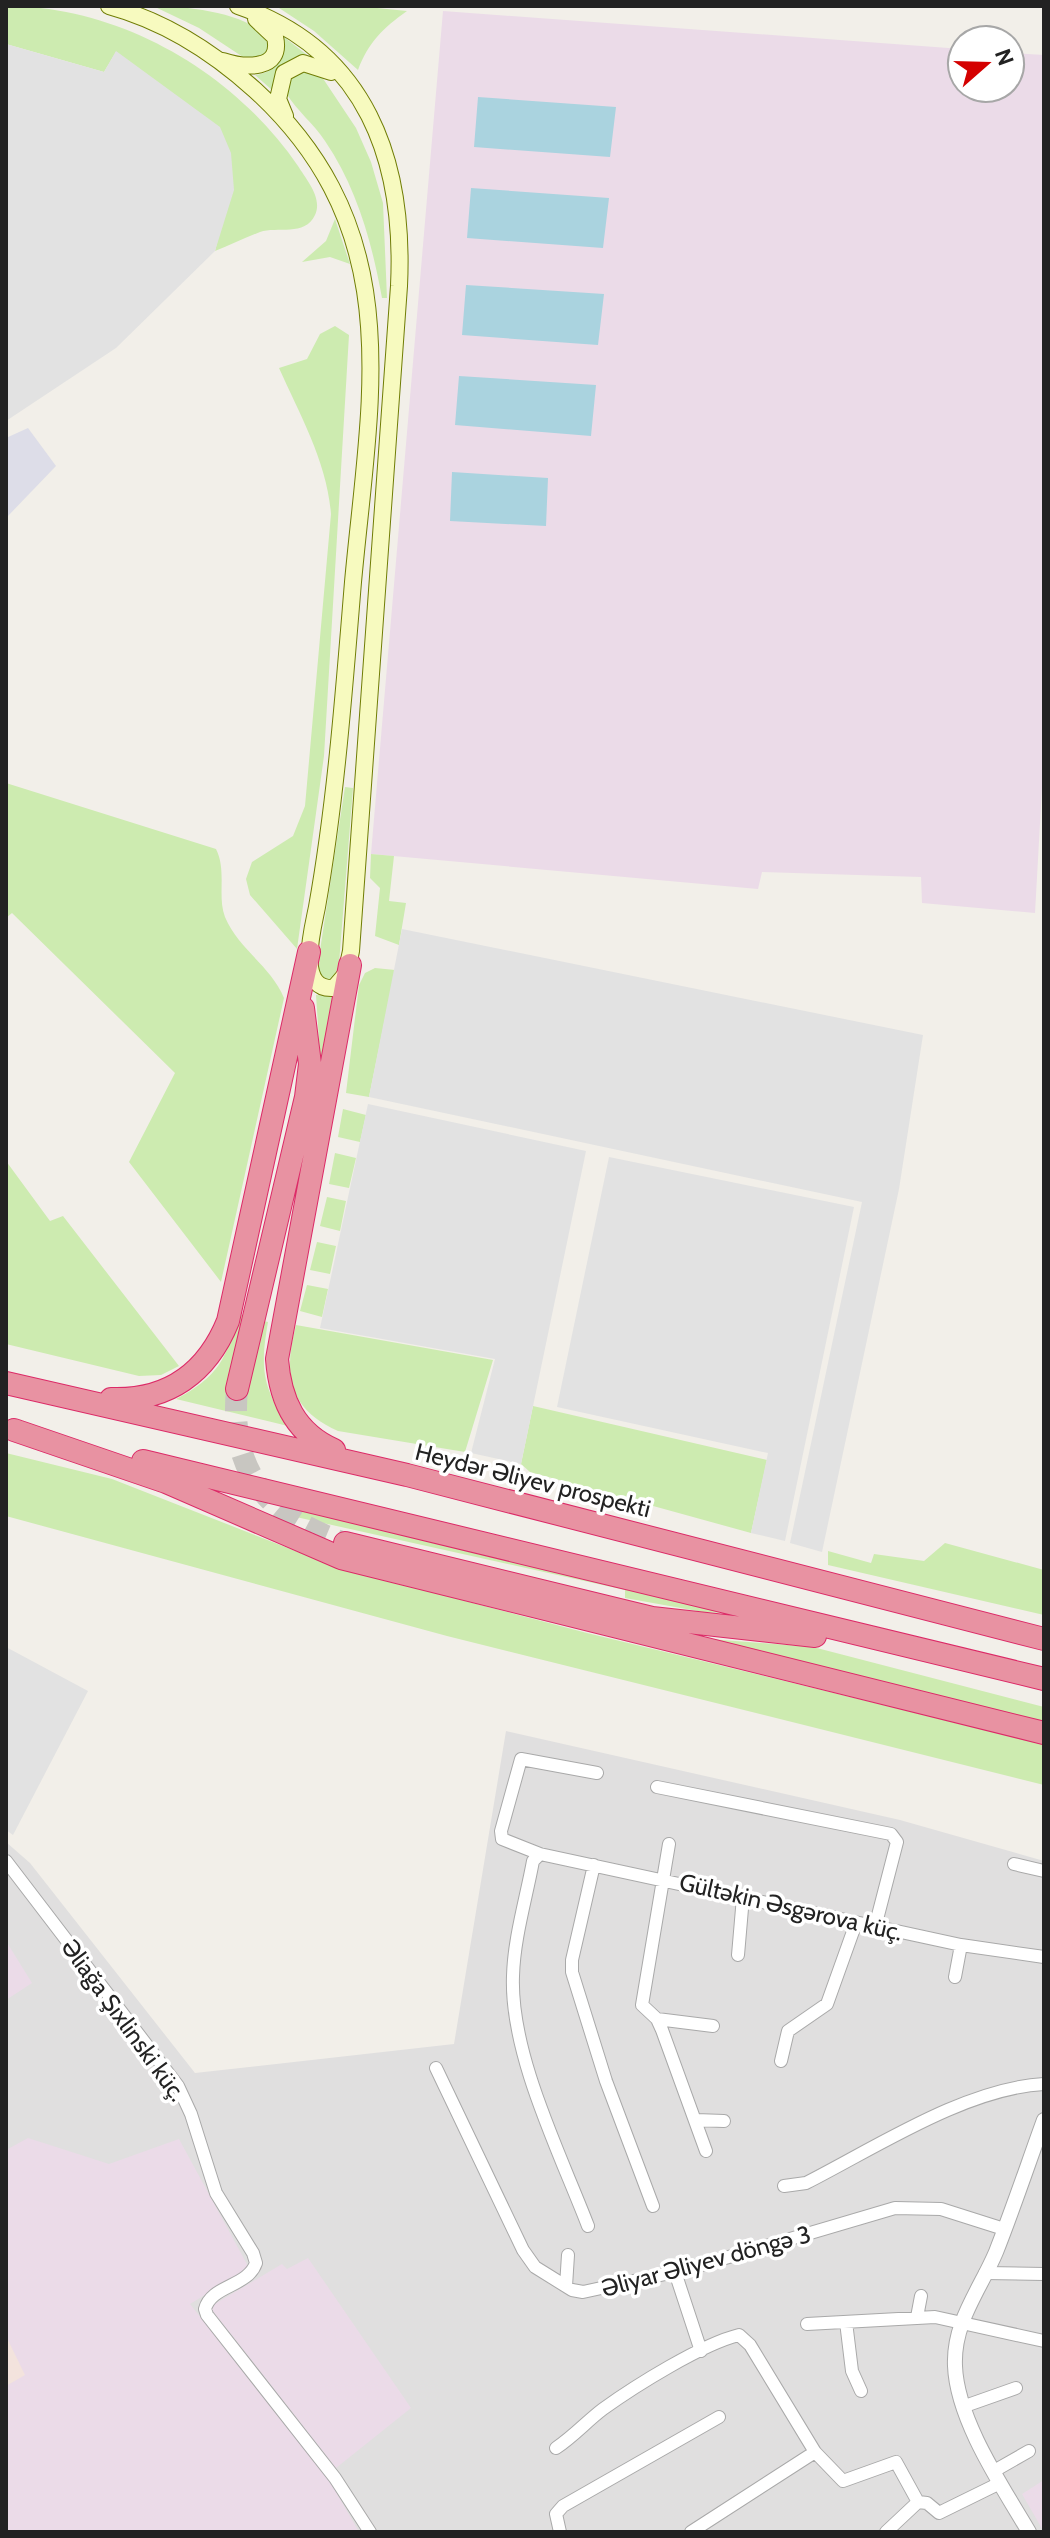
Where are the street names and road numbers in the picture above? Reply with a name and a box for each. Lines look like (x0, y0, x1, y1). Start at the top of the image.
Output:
street label: Heydər Əliyev prospekti (412, 1437, 654, 1523)
street label: Gültəkin Əsgərova küç. (677, 1867, 905, 1947)
street label: Əliağa Şıxlinski küç. (56, 1933, 192, 2107)
street label: Əliyar Əliyev döngə 3 (598, 2219, 814, 2303)

